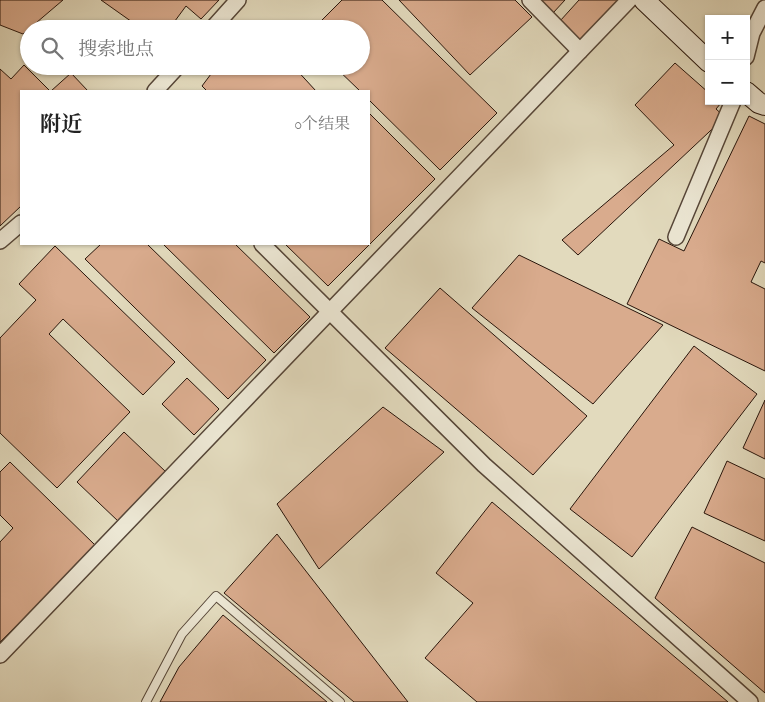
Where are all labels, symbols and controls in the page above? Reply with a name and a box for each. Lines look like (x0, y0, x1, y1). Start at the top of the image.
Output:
map controls (705, 15, 750, 105)
button: + (705, 15, 750, 60)
search box (20, 20, 370, 75)
icon: search (38, 34, 66, 62)
text: 搜索地点 (78, 38, 154, 62)
button: − (705, 60, 750, 105)
text: 附近 (40, 112, 82, 139)
text: 0个结果 (294, 115, 350, 135)

